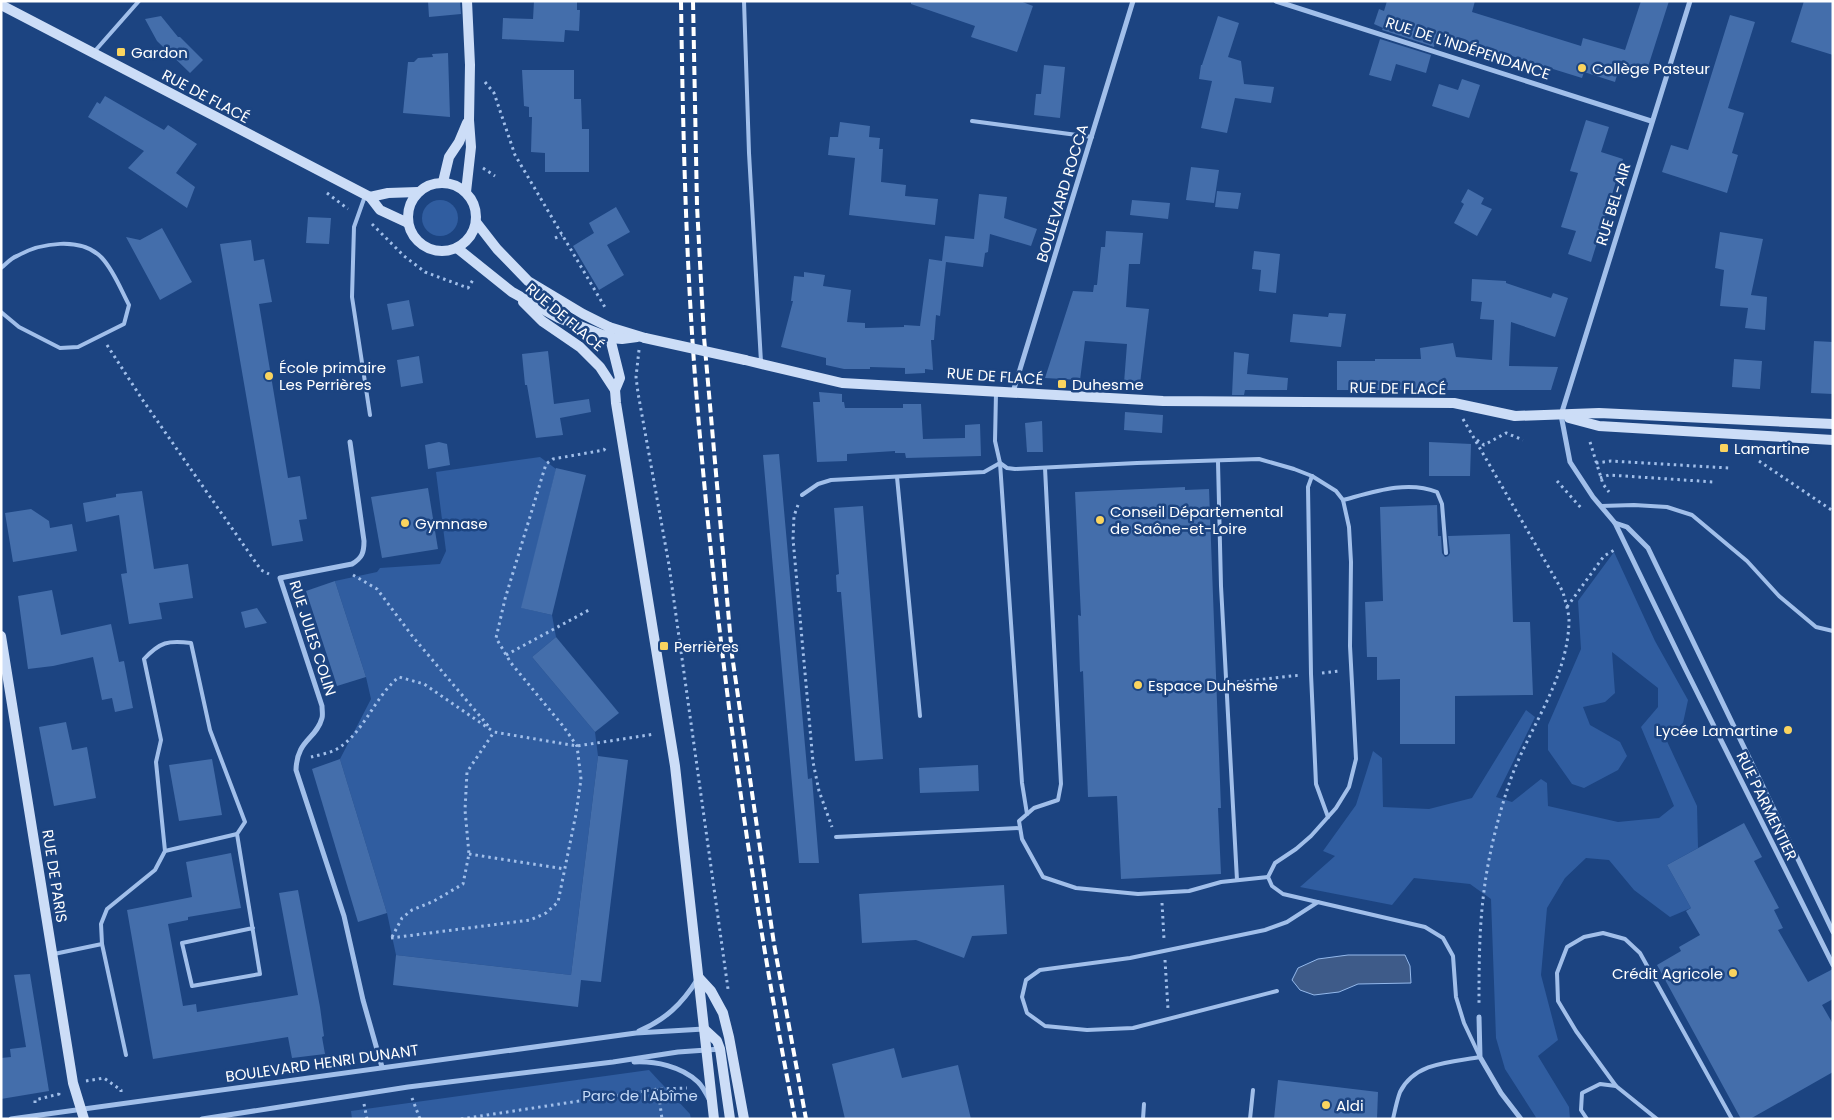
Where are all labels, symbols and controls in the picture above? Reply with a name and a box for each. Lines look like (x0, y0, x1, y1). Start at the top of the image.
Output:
street label: RUE DE L'INDÉPENDANCE (1383, 11, 1553, 85)
place label: Gardon (131, 42, 188, 63)
marker: Gardon (115, 46, 127, 58)
place label: Collège Pasteur (1592, 58, 1710, 79)
marker: Collège Pasteur (1576, 62, 1588, 74)
street label: RUE DE FLACÉ (158, 64, 254, 128)
street label: BOULEVARD ROCCA (1031, 121, 1093, 265)
street label: RUE BEL-AIR (1590, 160, 1636, 248)
street label: RUE DE FLACÉ (521, 278, 609, 356)
place label: École primaire Les Perrières (279, 357, 386, 395)
street label: RUE DE FLACÉ (946, 362, 1044, 390)
marker: École primaire Les Perrières (263, 370, 275, 382)
place label: Duhesme (1072, 374, 1144, 395)
street label: RUE DE FLACÉ (1349, 377, 1447, 399)
marker: Duhesme (1056, 378, 1068, 390)
place label: Lamartine (1734, 438, 1810, 459)
marker: Lamartine (1718, 442, 1730, 454)
place label: Conseil Départemental de Saône-et-Loire (1110, 501, 1283, 539)
place label: Gymnase (415, 513, 487, 534)
marker: Conseil Départemental de Saône-et-Loire (1094, 514, 1106, 526)
marker: Gymnase (399, 517, 411, 529)
street label: RUE JULES COLIN (284, 578, 342, 698)
place label: Perrières (674, 636, 739, 657)
marker: Perrières (658, 640, 670, 652)
place label: Espace Duhesme (1148, 675, 1278, 696)
marker: Espace Duhesme (1132, 679, 1144, 691)
place label: Lycée Lamartine (1656, 720, 1778, 741)
marker: Lycée Lamartine (1782, 724, 1794, 736)
street label: RUE PARMENTIER (1732, 748, 1802, 864)
street label: RUE DE PARIS (37, 828, 73, 924)
place label: Crédit Agricole (1612, 963, 1723, 984)
marker: Crédit Agricole (1727, 967, 1739, 979)
street label: BOULEVARD HENRI DUNANT (224, 1039, 420, 1087)
park label: Parc de l'Abîme (582, 1085, 698, 1106)
place label: Aldi (1336, 1095, 1364, 1116)
marker: Aldi (1320, 1099, 1332, 1111)

